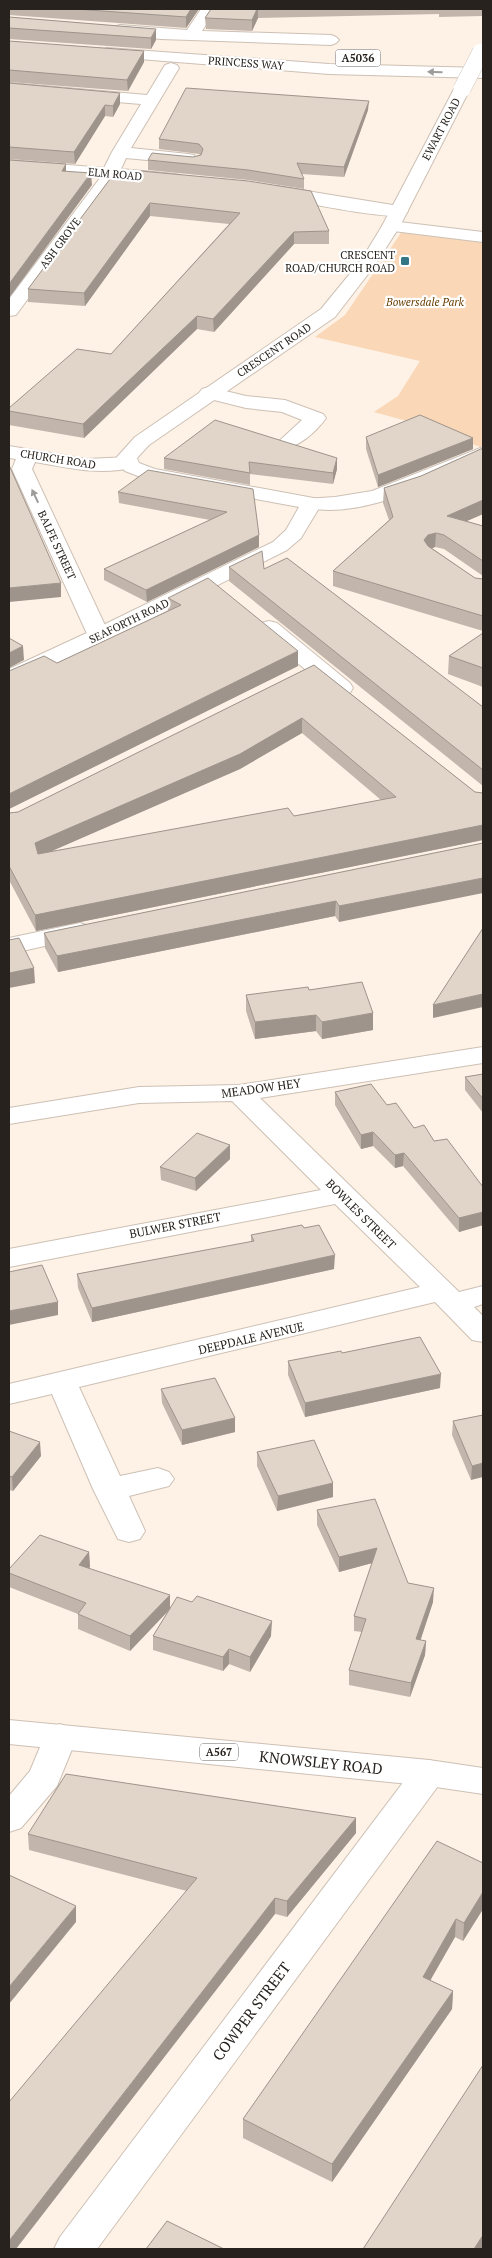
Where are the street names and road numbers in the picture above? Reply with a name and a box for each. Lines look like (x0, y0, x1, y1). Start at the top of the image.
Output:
road number: A5036 (336, 49, 380, 66)
street label: PRINCESS WAY (207, 53, 285, 73)
street label: EWART ROAD (419, 95, 463, 163)
street label: ELM ROAD (87, 165, 143, 183)
street label: ASH GROVE (36, 215, 84, 271)
street label: CRESCENT ROAD (234, 320, 314, 380)
street label: CHURCH ROAD (19, 446, 97, 472)
street label: BALFE STREET (35, 508, 79, 582)
street label: SEAFORTH ROAD (87, 595, 172, 646)
street label: MEADOW HEY (220, 1075, 302, 1101)
street label: BOWLES STREET (323, 1176, 400, 1253)
street label: BULWER STREET (128, 1209, 223, 1241)
street label: DEEPDALE AVENUE (197, 1319, 305, 1357)
road number: A567 (200, 1744, 238, 1760)
street label: KNOWSLEY ROAD (258, 1746, 384, 1778)
street label: COWPER STREET (207, 1958, 295, 2064)

